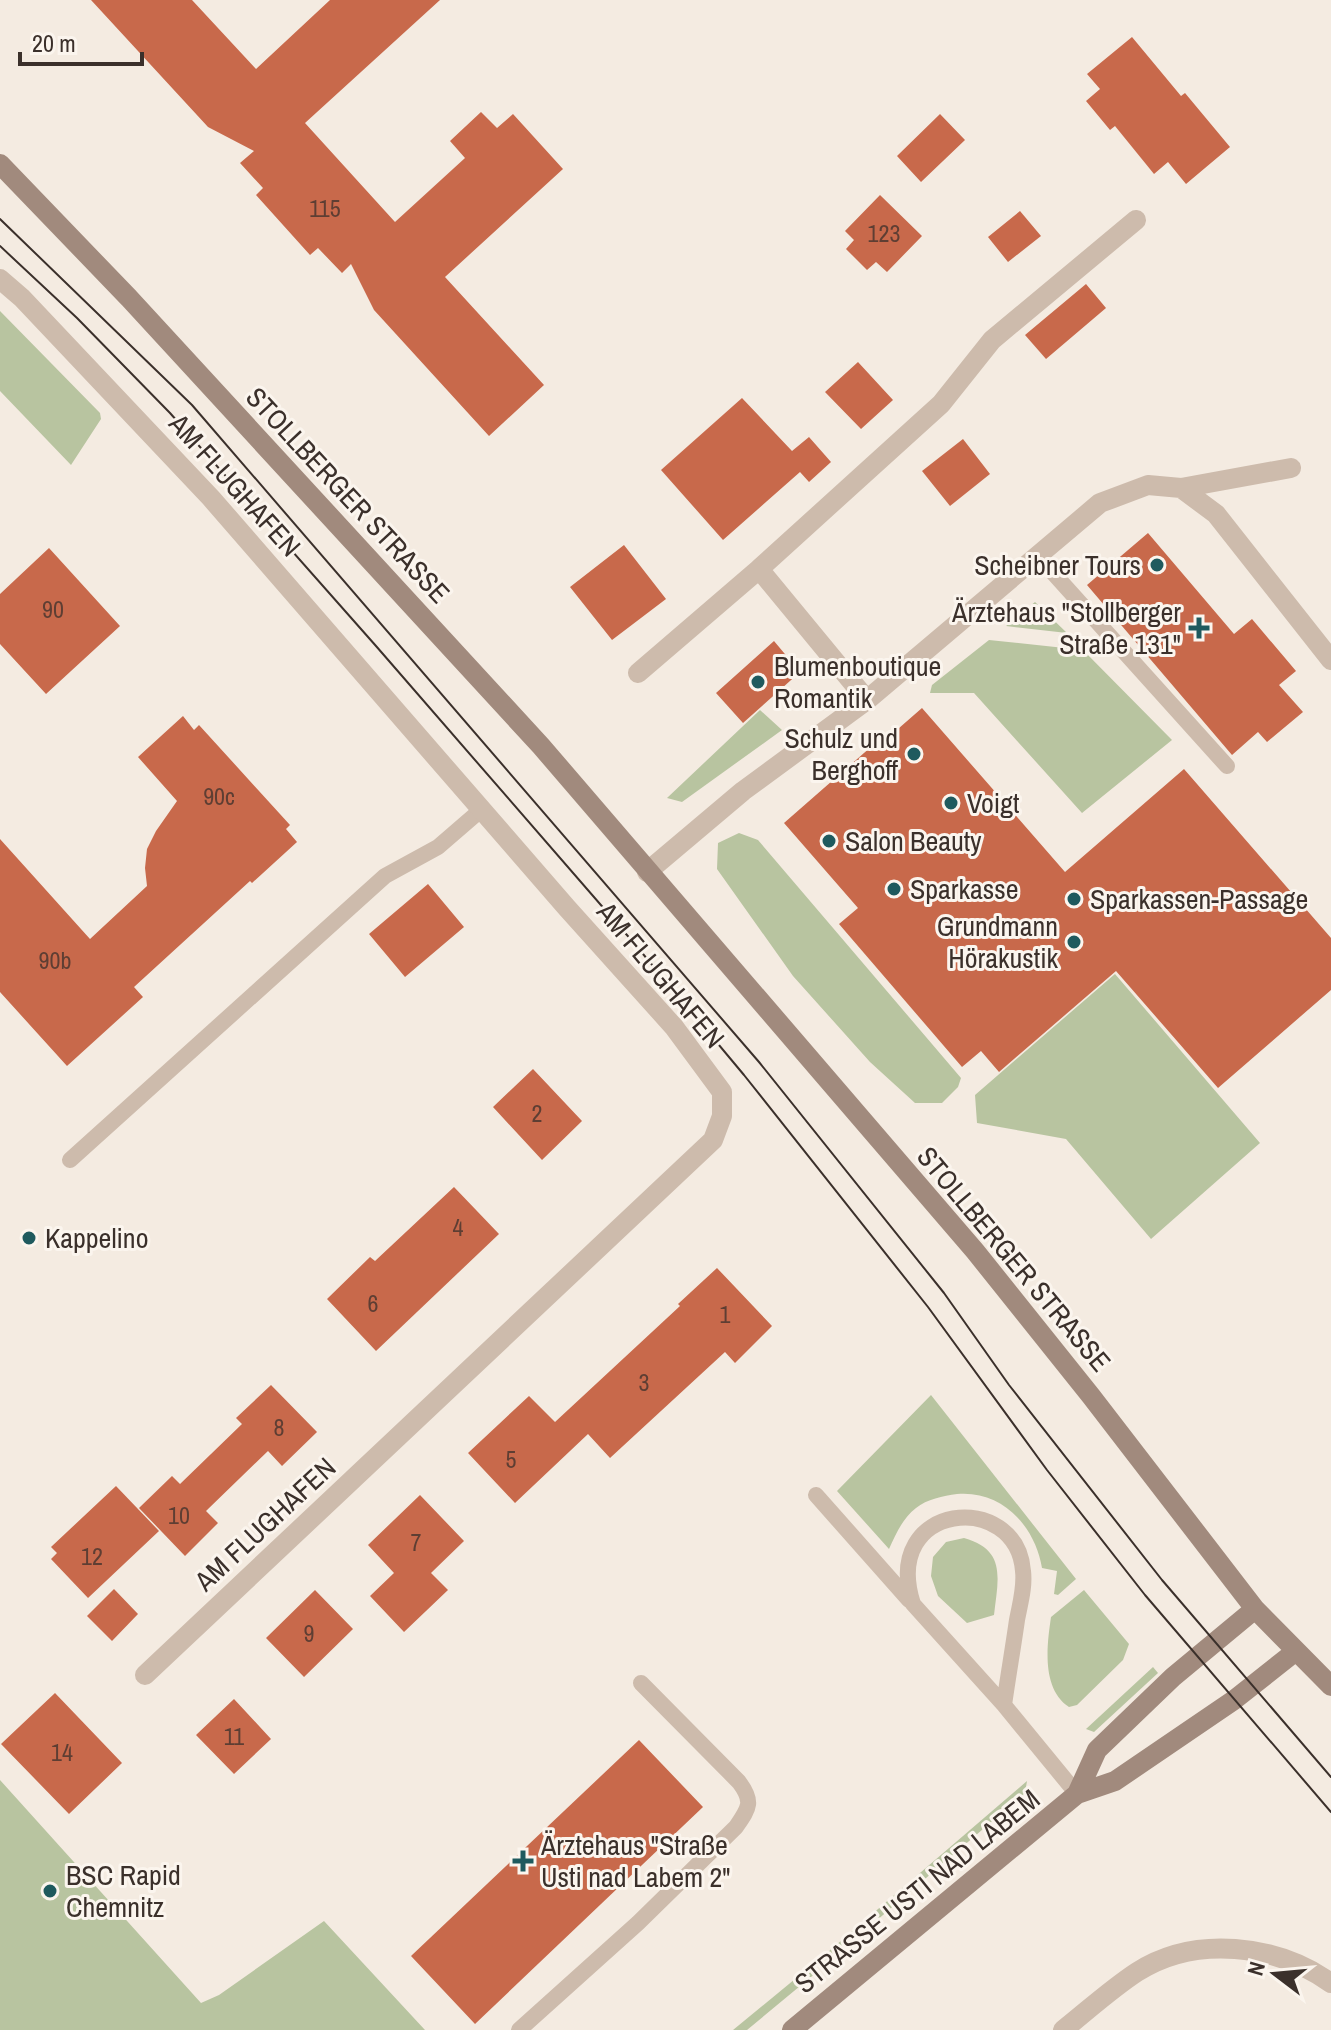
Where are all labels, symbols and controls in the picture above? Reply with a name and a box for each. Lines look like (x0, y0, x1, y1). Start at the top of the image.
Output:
scale bar (20, 16, 142, 66)
text: 20 m (32, 27, 76, 59)
house number: 115 (309, 192, 341, 224)
house number: 123 (868, 217, 900, 249)
street label: STOLLBERGER STRASSE (238, 379, 458, 611)
street label: AM FLUGHAFEN (160, 405, 309, 565)
place label: Scheibner Tours (974, 546, 1141, 584)
marker: Scheibner Tours (1148, 556, 1166, 574)
house number: 90 (42, 593, 64, 625)
place label: Ärztehaus "Stollberger Straße 131" (951, 593, 1181, 663)
marker: Ärztehaus "Stollberger Straße 131" (1188, 617, 1210, 639)
place label: Blumenboutique Romantik (774, 647, 941, 717)
marker: Blumenboutique Romantik (749, 673, 767, 691)
place label: Schulz und Berghoff (784, 719, 899, 789)
marker: Schulz und Berghoff (905, 745, 923, 763)
house number: 90c (203, 780, 235, 812)
place label: Voigt (967, 784, 1019, 822)
marker: Voigt (942, 794, 960, 812)
place label: Salon Beauty (845, 822, 982, 860)
marker: Salon Beauty (820, 832, 838, 850)
place label: Sparkasse (910, 870, 1018, 908)
marker: Sparkasse (885, 880, 903, 898)
place label: Sparkassen-Passage (1090, 880, 1308, 918)
marker: Sparkassen-Passage (1065, 890, 1083, 908)
street label: AM FLUGHAFEN (588, 893, 733, 1056)
place label: Grundmann Hörakustik (937, 907, 1059, 977)
marker: Grundmann Hörakustik (1065, 933, 1083, 951)
house number: 90b (39, 944, 71, 976)
house number: 2 (532, 1097, 542, 1129)
street label: STOLLBERGER STRASSE (909, 1138, 1119, 1380)
house number: 4 (453, 1211, 464, 1243)
place label: Kappelino (45, 1219, 148, 1257)
marker: Kappelino (20, 1229, 38, 1247)
house number: 6 (368, 1287, 378, 1319)
house number: 1 (720, 1298, 731, 1330)
house number: 3 (639, 1366, 649, 1398)
house number: 8 (274, 1411, 284, 1443)
house number: 5 (506, 1443, 517, 1475)
street label: AM FLUGHAFEN (186, 1449, 344, 1600)
house number: 10 (168, 1499, 190, 1531)
house number: 7 (411, 1526, 422, 1558)
house number: 12 (81, 1540, 103, 1572)
house number: 9 (304, 1617, 314, 1649)
house number: 11 (224, 1720, 244, 1752)
house number: 14 (51, 1736, 73, 1768)
street label: STRASSE USTI NAD LABEM (787, 1780, 1047, 2002)
place label: Ärztehaus "Straße Usti nad Labem 2" (540, 1826, 730, 1896)
marker: Ärztehaus "Straße Usti nad Labem 2" (512, 1850, 534, 1872)
place label: BSC Rapid Chemnitz (66, 1856, 181, 1926)
marker: BSC Rapid Chemnitz (41, 1882, 59, 1900)
north arrow (1235, 1934, 1315, 2014)
text: N (1240, 1958, 1272, 1979)

